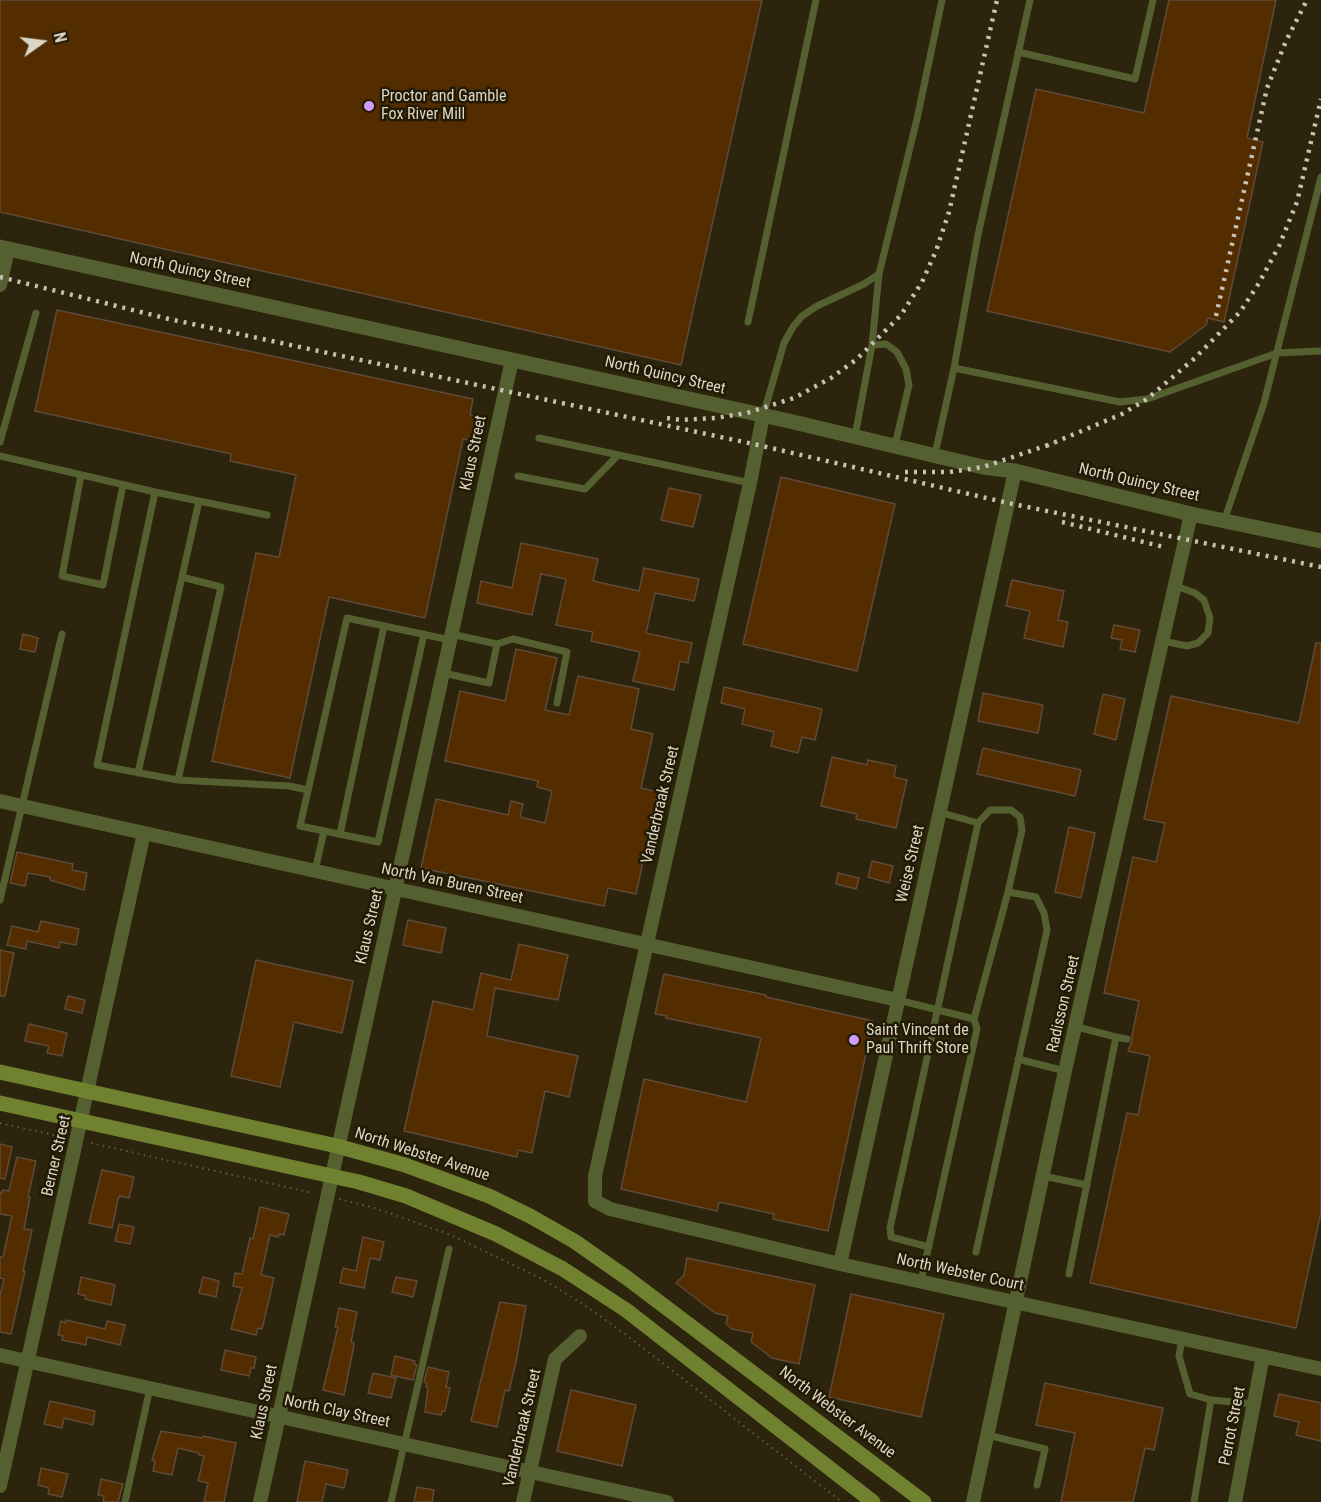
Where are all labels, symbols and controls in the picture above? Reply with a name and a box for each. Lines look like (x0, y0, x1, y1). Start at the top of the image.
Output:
north arrow (12, 12, 72, 72)
text: N (50, 30, 70, 45)
place label: Proctor and Gamble Fox River Mill (381, 87, 506, 125)
marker: Proctor and Gamble Fox River Mill (362, 99, 376, 113)
street label: North Quincy Street (128, 249, 252, 293)
street label: North Quincy Street (603, 353, 727, 399)
street label: Klaus Street (457, 414, 491, 492)
street label: North Quincy Street (1077, 460, 1201, 506)
street label: Vanderbraak Street (638, 744, 684, 866)
street label: Weise Street (893, 823, 929, 905)
street label: North Van Buren Street (379, 860, 525, 908)
street label: Klaus Street (352, 888, 388, 966)
street label: Radisson Street (1043, 953, 1085, 1055)
place label: Saint Vincent de Paul Thrift Store (866, 1021, 969, 1059)
marker: Saint Vincent de Paul Thrift Store (847, 1033, 861, 1047)
street label: Berner Street (38, 1114, 76, 1198)
street label: North Webster Avenue (352, 1124, 492, 1186)
street label: North Webster Court (895, 1250, 1025, 1296)
street label: Klaus Street (248, 1363, 282, 1441)
street label: North Webster Avenue (775, 1363, 899, 1463)
street label: Vanderbraak Street (500, 1367, 546, 1489)
street label: Perrot Street (1216, 1385, 1250, 1467)
street label: North Clay Street (282, 1391, 392, 1433)

